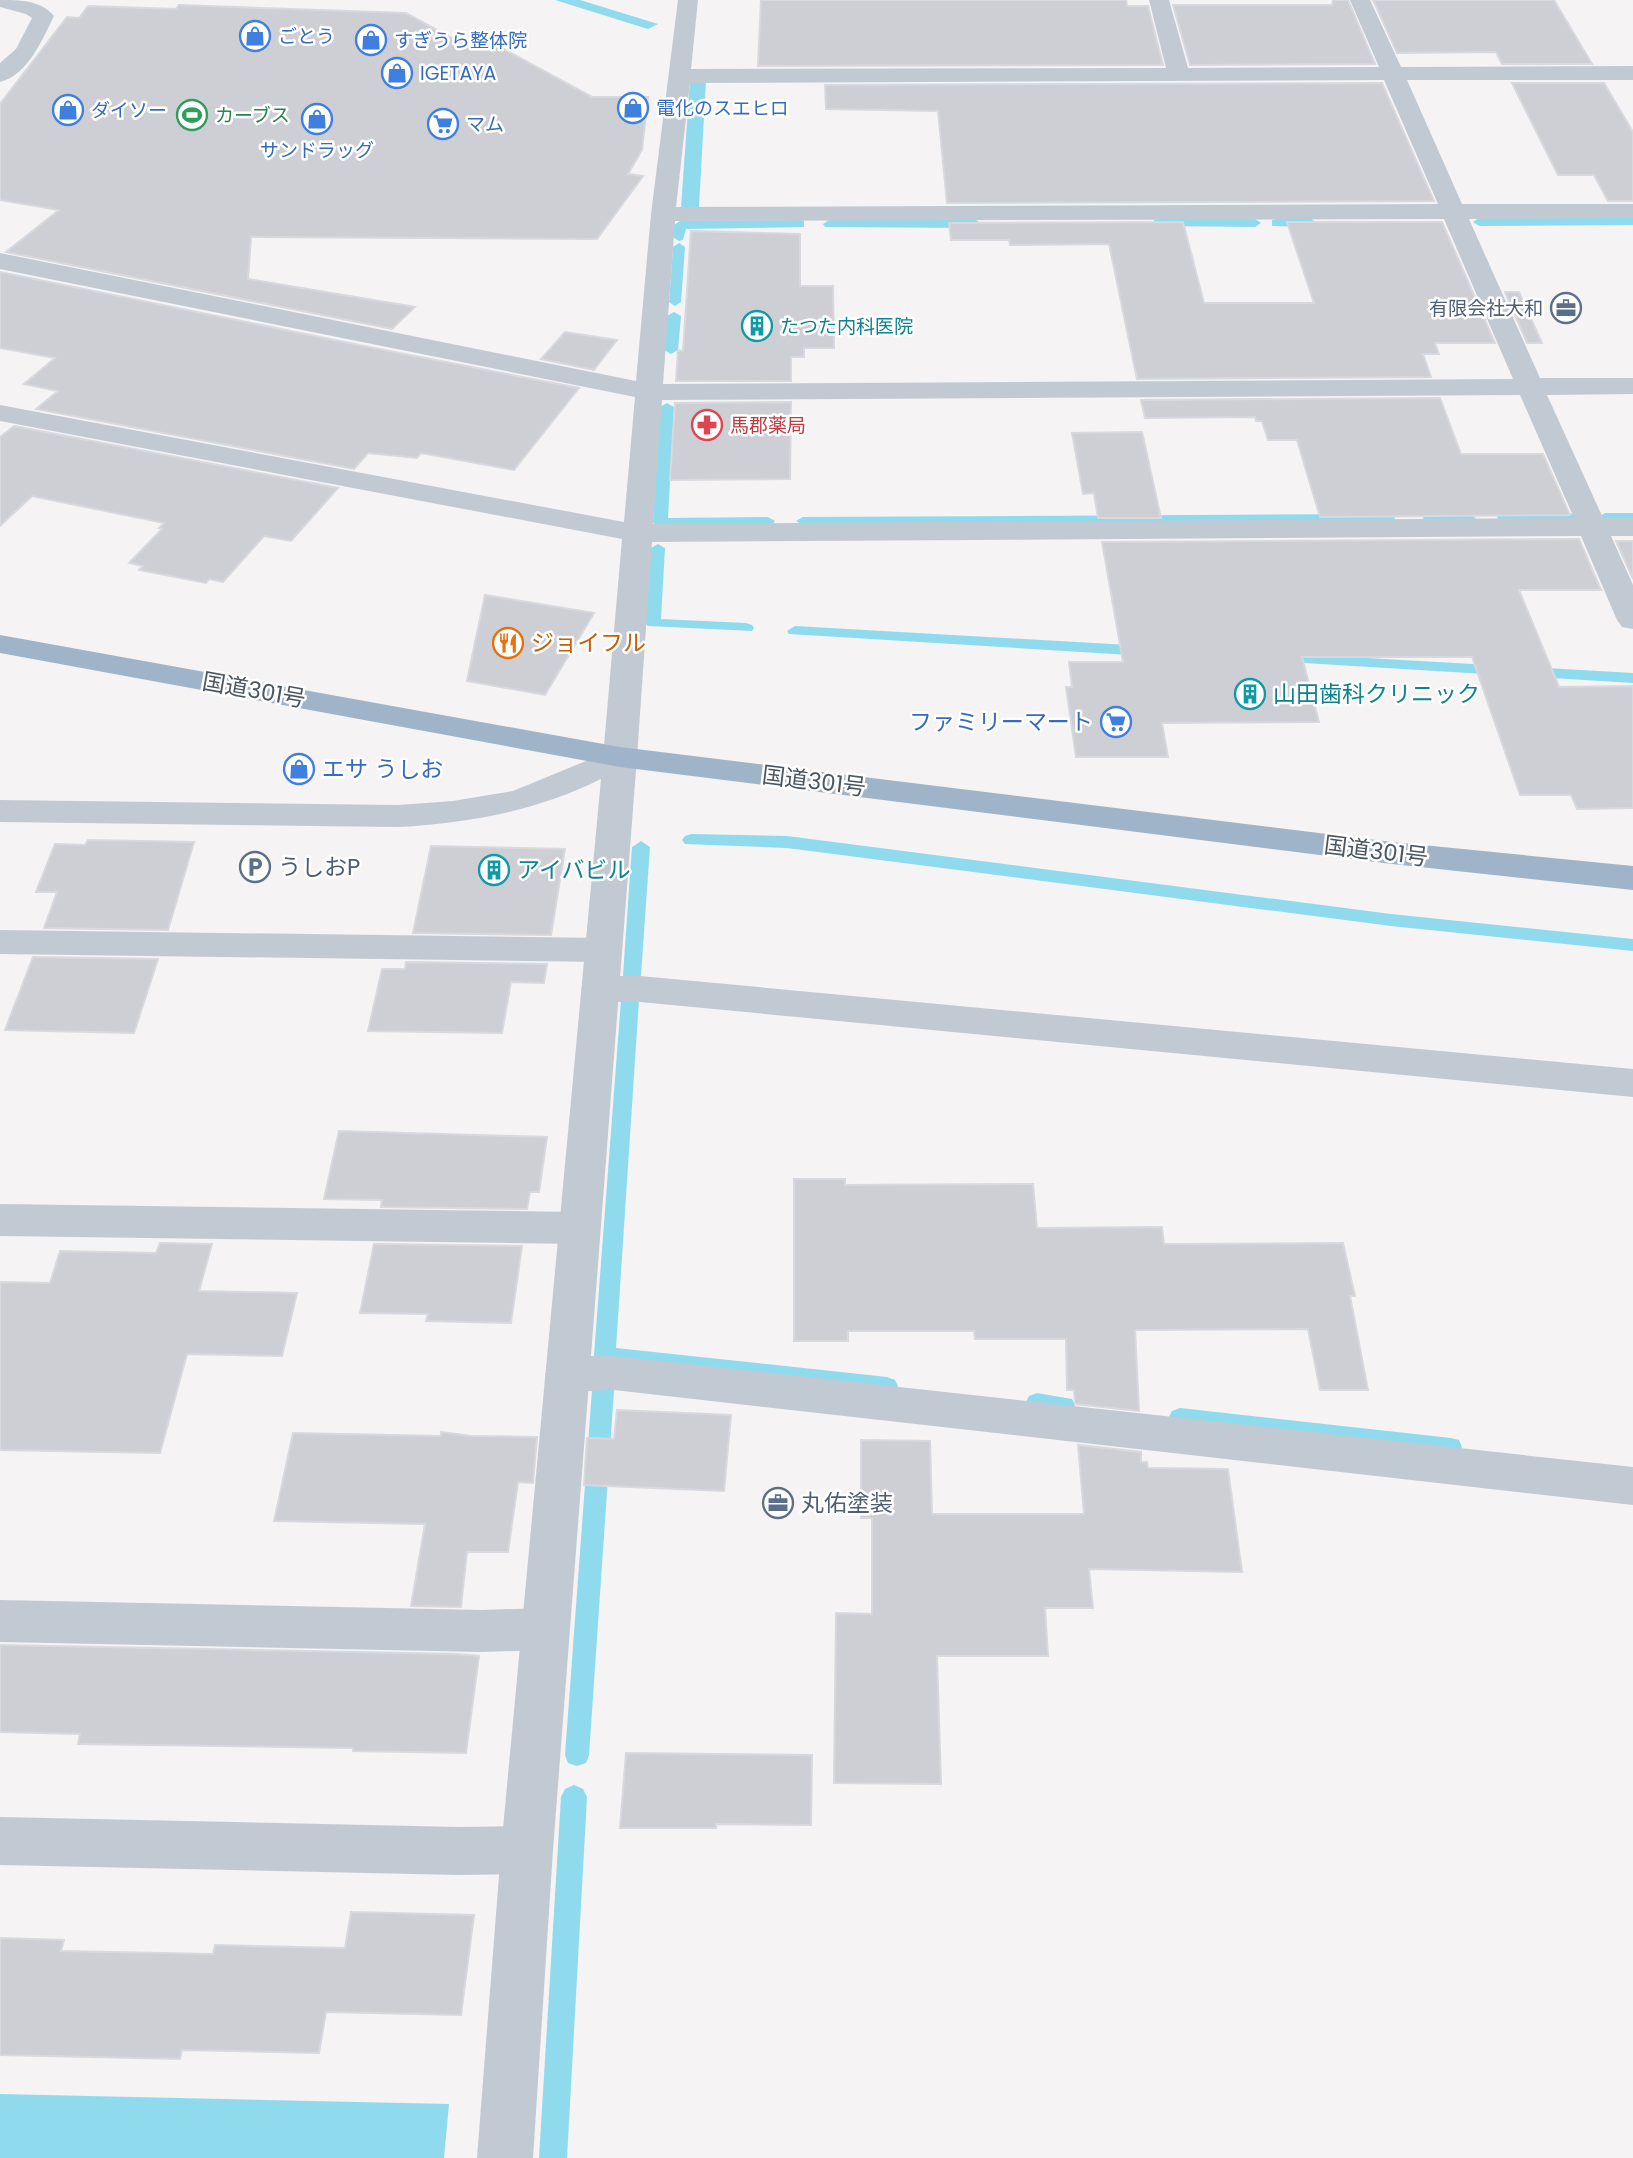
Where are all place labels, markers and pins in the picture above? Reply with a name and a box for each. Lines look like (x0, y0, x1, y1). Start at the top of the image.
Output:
shop icon: ごとう (238, 19, 272, 53)
place label: ごとう (278, 23, 335, 50)
shop icon: すぎうら整体院 (354, 23, 388, 57)
place label: すぎうら整体院 (394, 27, 527, 54)
shop icon: IGETAYA (380, 56, 414, 90)
place label: IGETAYA (420, 60, 496, 87)
shop icon: 電化のスエヒロ (616, 91, 650, 125)
shop icon: ダイソー (51, 93, 85, 127)
place label: 電化のスエヒロ (656, 95, 789, 122)
place label: ダイソー (91, 97, 167, 124)
sports icon: カーブス (175, 98, 209, 132)
place label: カーブス (215, 102, 290, 129)
shop icon: サンドラッグ (300, 102, 334, 136)
supermarket icon: マム (426, 107, 460, 141)
place label: マム (466, 111, 504, 138)
place label: サンドラッグ (260, 137, 374, 164)
office icon: 有限会社大和 (1549, 291, 1583, 325)
place label: 有限会社大和 (1429, 295, 1543, 322)
building icon: たつた内科医院 (740, 309, 774, 343)
place label: たつた内科医院 (780, 313, 913, 340)
pharmacy icon: 馬郡薬局 (690, 408, 724, 442)
place label: 馬郡薬局 (730, 412, 806, 439)
restaurant icon: ジョイフル (491, 626, 525, 660)
place label: ジョイフル (531, 627, 646, 659)
building icon: 山田歯科クリニック (1233, 677, 1267, 711)
place label: 山田歯科クリニック (1273, 678, 1480, 710)
supermarket icon: ファミリーマート (1099, 705, 1133, 739)
place label: ファミリーマート (909, 706, 1093, 738)
shop icon: エサ うしお (282, 752, 316, 786)
place label: エサ うしお (322, 753, 443, 785)
parking icon: うしおP (238, 850, 272, 884)
place label: うしおP (278, 851, 360, 883)
building icon: アイバビル (477, 853, 511, 887)
place label: アイバビル (517, 854, 630, 886)
office icon: 丸佑塗装 (761, 1486, 795, 1520)
place label: 丸佑塗装 (801, 1487, 893, 1519)

